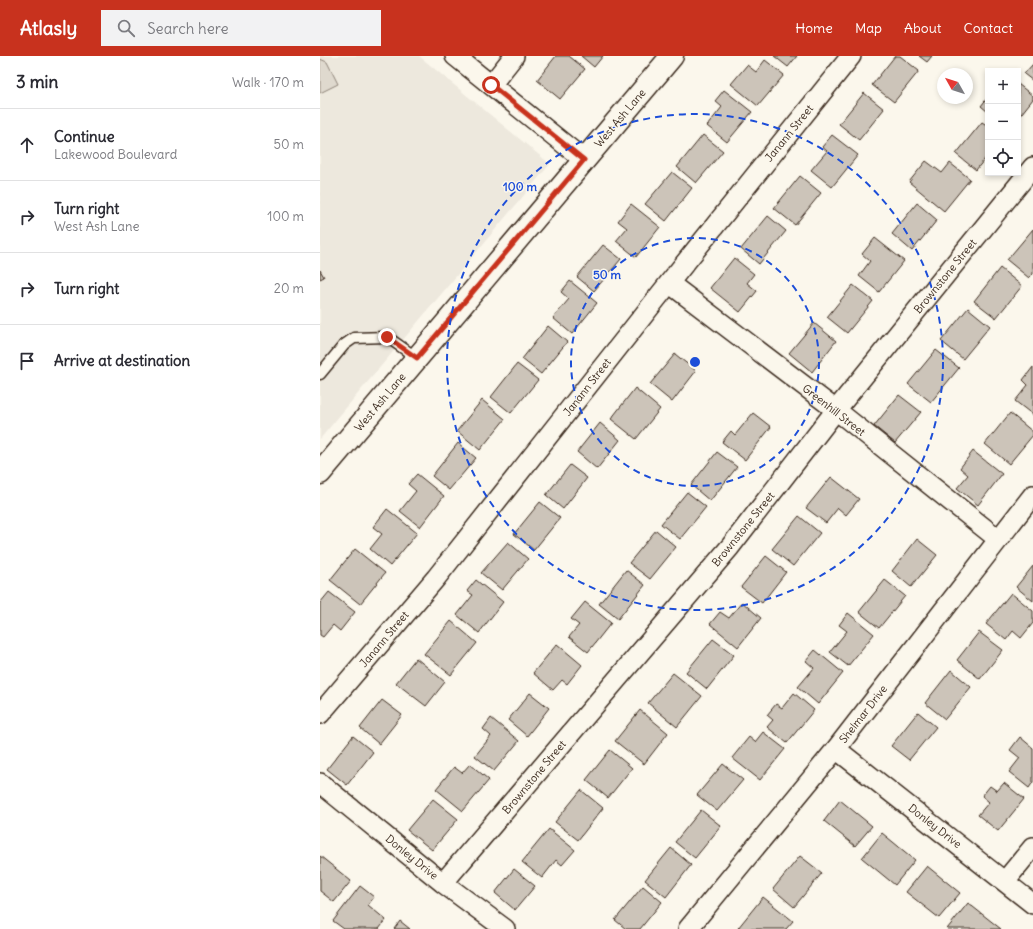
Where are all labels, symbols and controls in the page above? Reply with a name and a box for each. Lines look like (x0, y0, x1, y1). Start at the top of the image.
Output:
search box (101, 10, 381, 46)
text: Atlasly (20, 16, 77, 40)
icon: search (115, 17, 137, 39)
text: Search here (147, 19, 229, 38)
text: Home (795, 19, 833, 37)
text: Map (855, 19, 882, 37)
text: About (904, 19, 942, 37)
text: Contact (964, 19, 1013, 37)
north arrow (937, 68, 973, 104)
map controls (985, 68, 1021, 176)
button: + (985, 68, 1021, 104)
text: 3 min (16, 71, 58, 93)
text: Walk · 170 m (232, 74, 304, 91)
route start (482, 76, 500, 94)
street label: West Ash Lane (591, 86, 649, 150)
street label: Janann Street (762, 101, 816, 164)
button: − (985, 104, 1021, 140)
text: Continue (54, 127, 115, 146)
icon: ahead (16, 134, 38, 156)
text: 50 m (273, 136, 304, 153)
button: locate (985, 140, 1021, 176)
text: Lakewood Boulevard (54, 146, 177, 163)
text: 100 m (503, 179, 537, 194)
text: Turn right (54, 199, 119, 218)
icon: right (16, 206, 38, 228)
text: 100 m (267, 208, 304, 225)
text: West Ash Lane (54, 218, 140, 235)
street label: Brownstone Street (911, 236, 980, 316)
text: 50 m (593, 267, 622, 282)
icon: right (16, 278, 38, 300)
text: Turn right (54, 279, 119, 298)
text: 20 m (274, 280, 304, 297)
route end (378, 328, 396, 346)
icon: arrive (16, 350, 38, 372)
text: Arrive at destination (54, 351, 190, 370)
street label: Janann Street (560, 355, 614, 419)
centre of rings (688, 355, 702, 369)
street label: West Ash Lane (351, 370, 409, 434)
street label: Greenhill Street (800, 381, 868, 439)
street label: Brownstone Street (709, 489, 778, 569)
street label: Janann Street (356, 608, 412, 670)
street label: Shelmar Drive (836, 682, 890, 746)
street label: Brownstone Street (499, 737, 569, 817)
street label: Donley Drive (906, 801, 964, 851)
street label: Donley Drive (383, 832, 441, 883)

